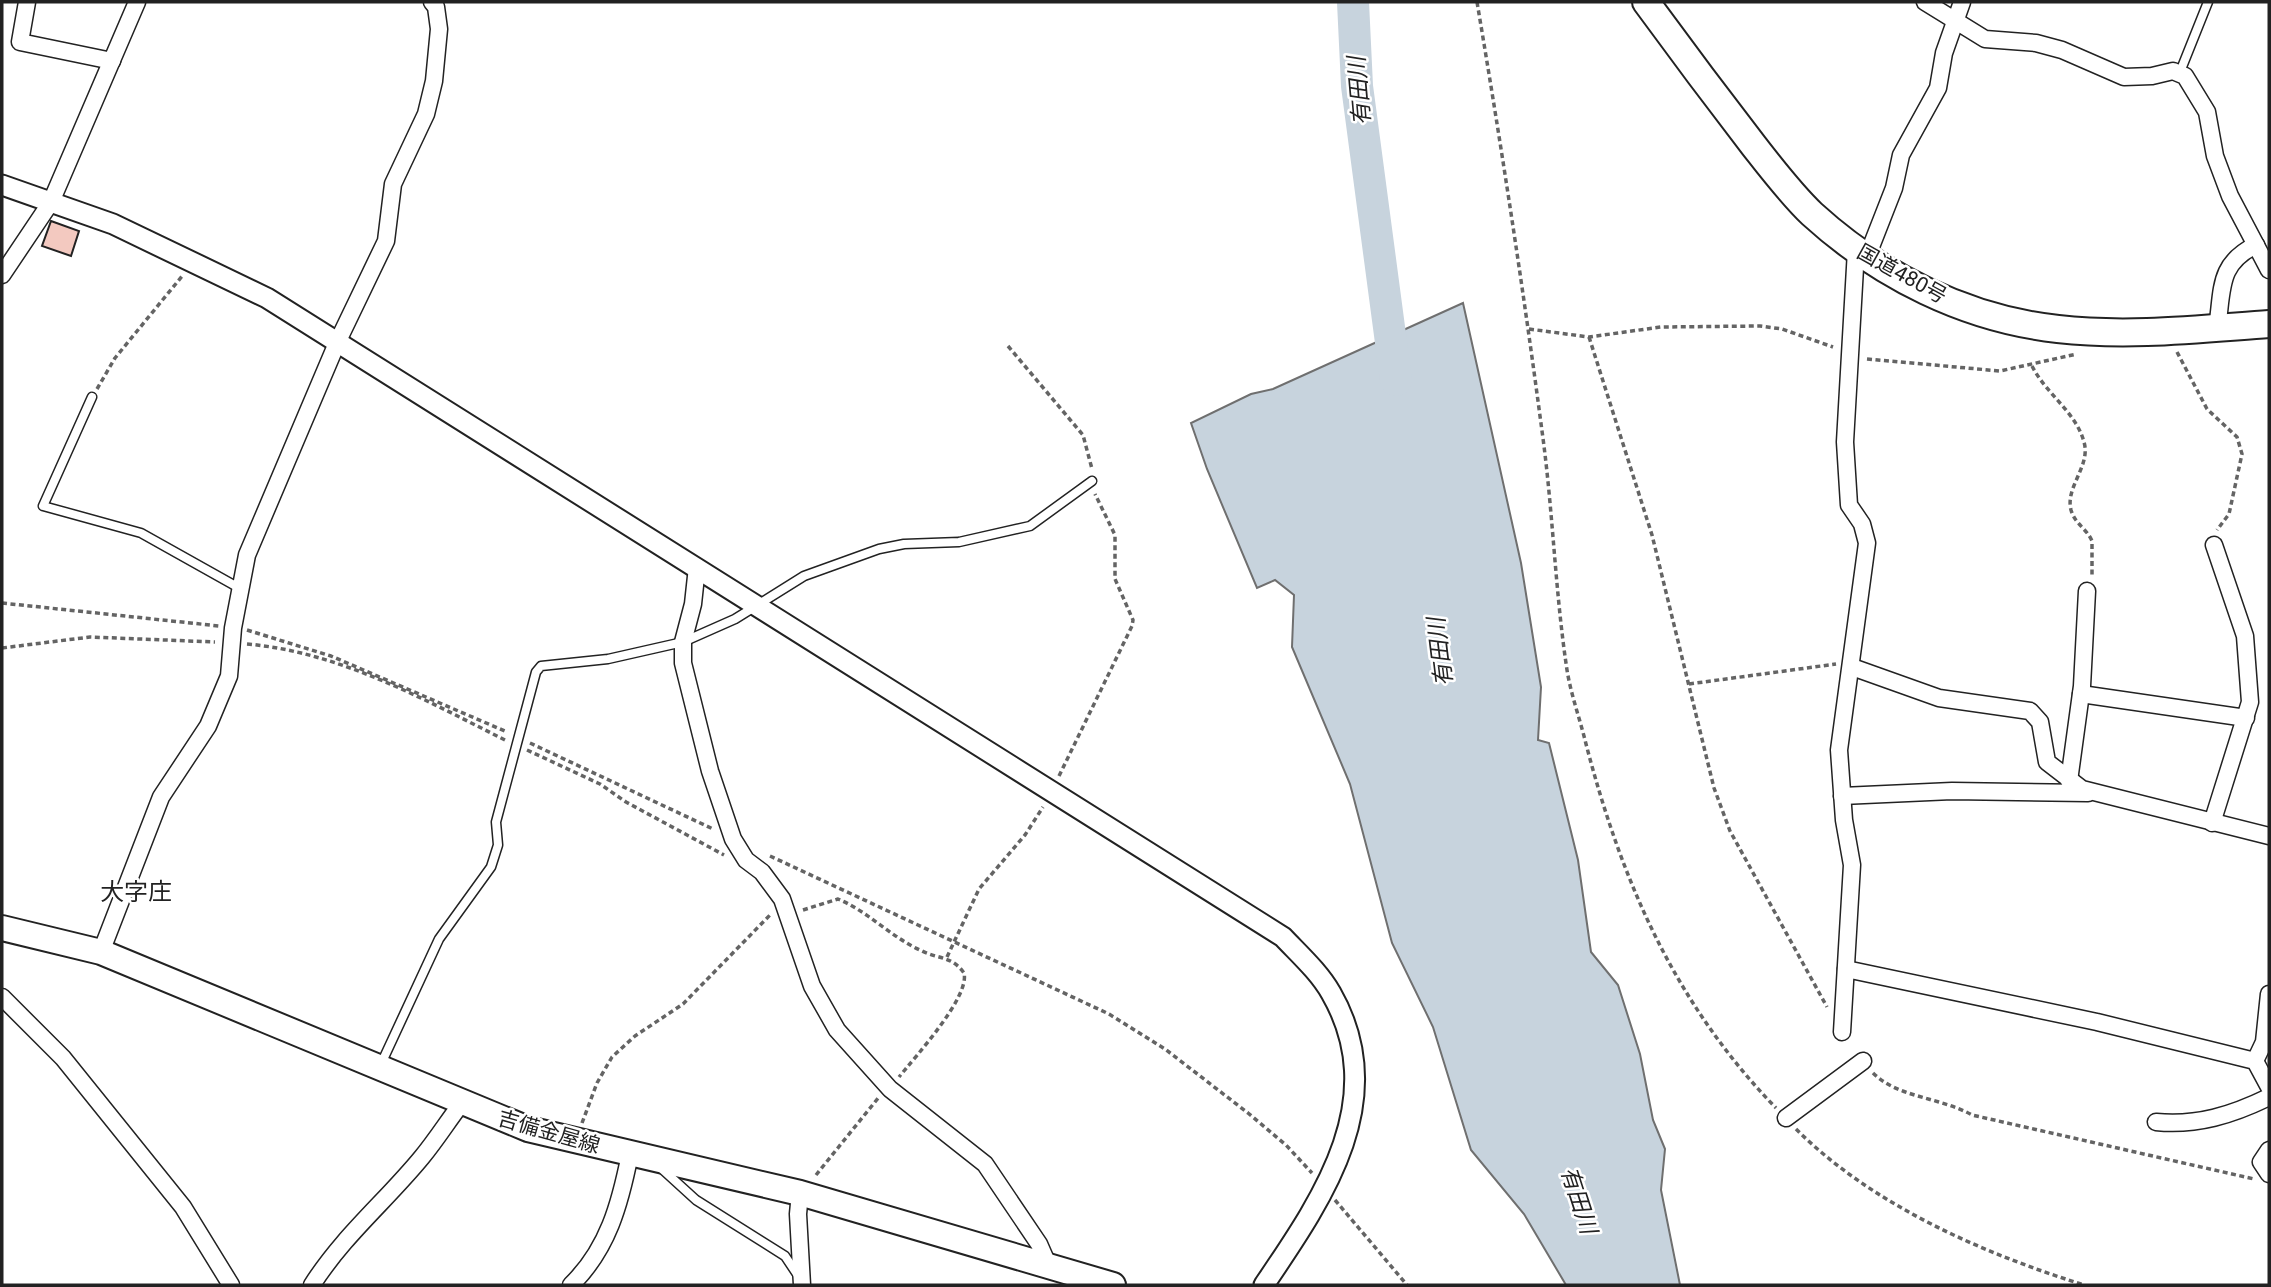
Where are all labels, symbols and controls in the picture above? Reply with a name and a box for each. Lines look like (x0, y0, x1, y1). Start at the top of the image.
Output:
water label: 有田川 (1343, 52, 1376, 127)
street label: 国道480号 (1853, 240, 1951, 308)
water label: 有田川 (1423, 613, 1458, 688)
district label: 大字庄 (100, 878, 172, 906)
street label: 吉備金屋線 (495, 1106, 603, 1158)
water label: 有田川 (1555, 1163, 1603, 1240)

